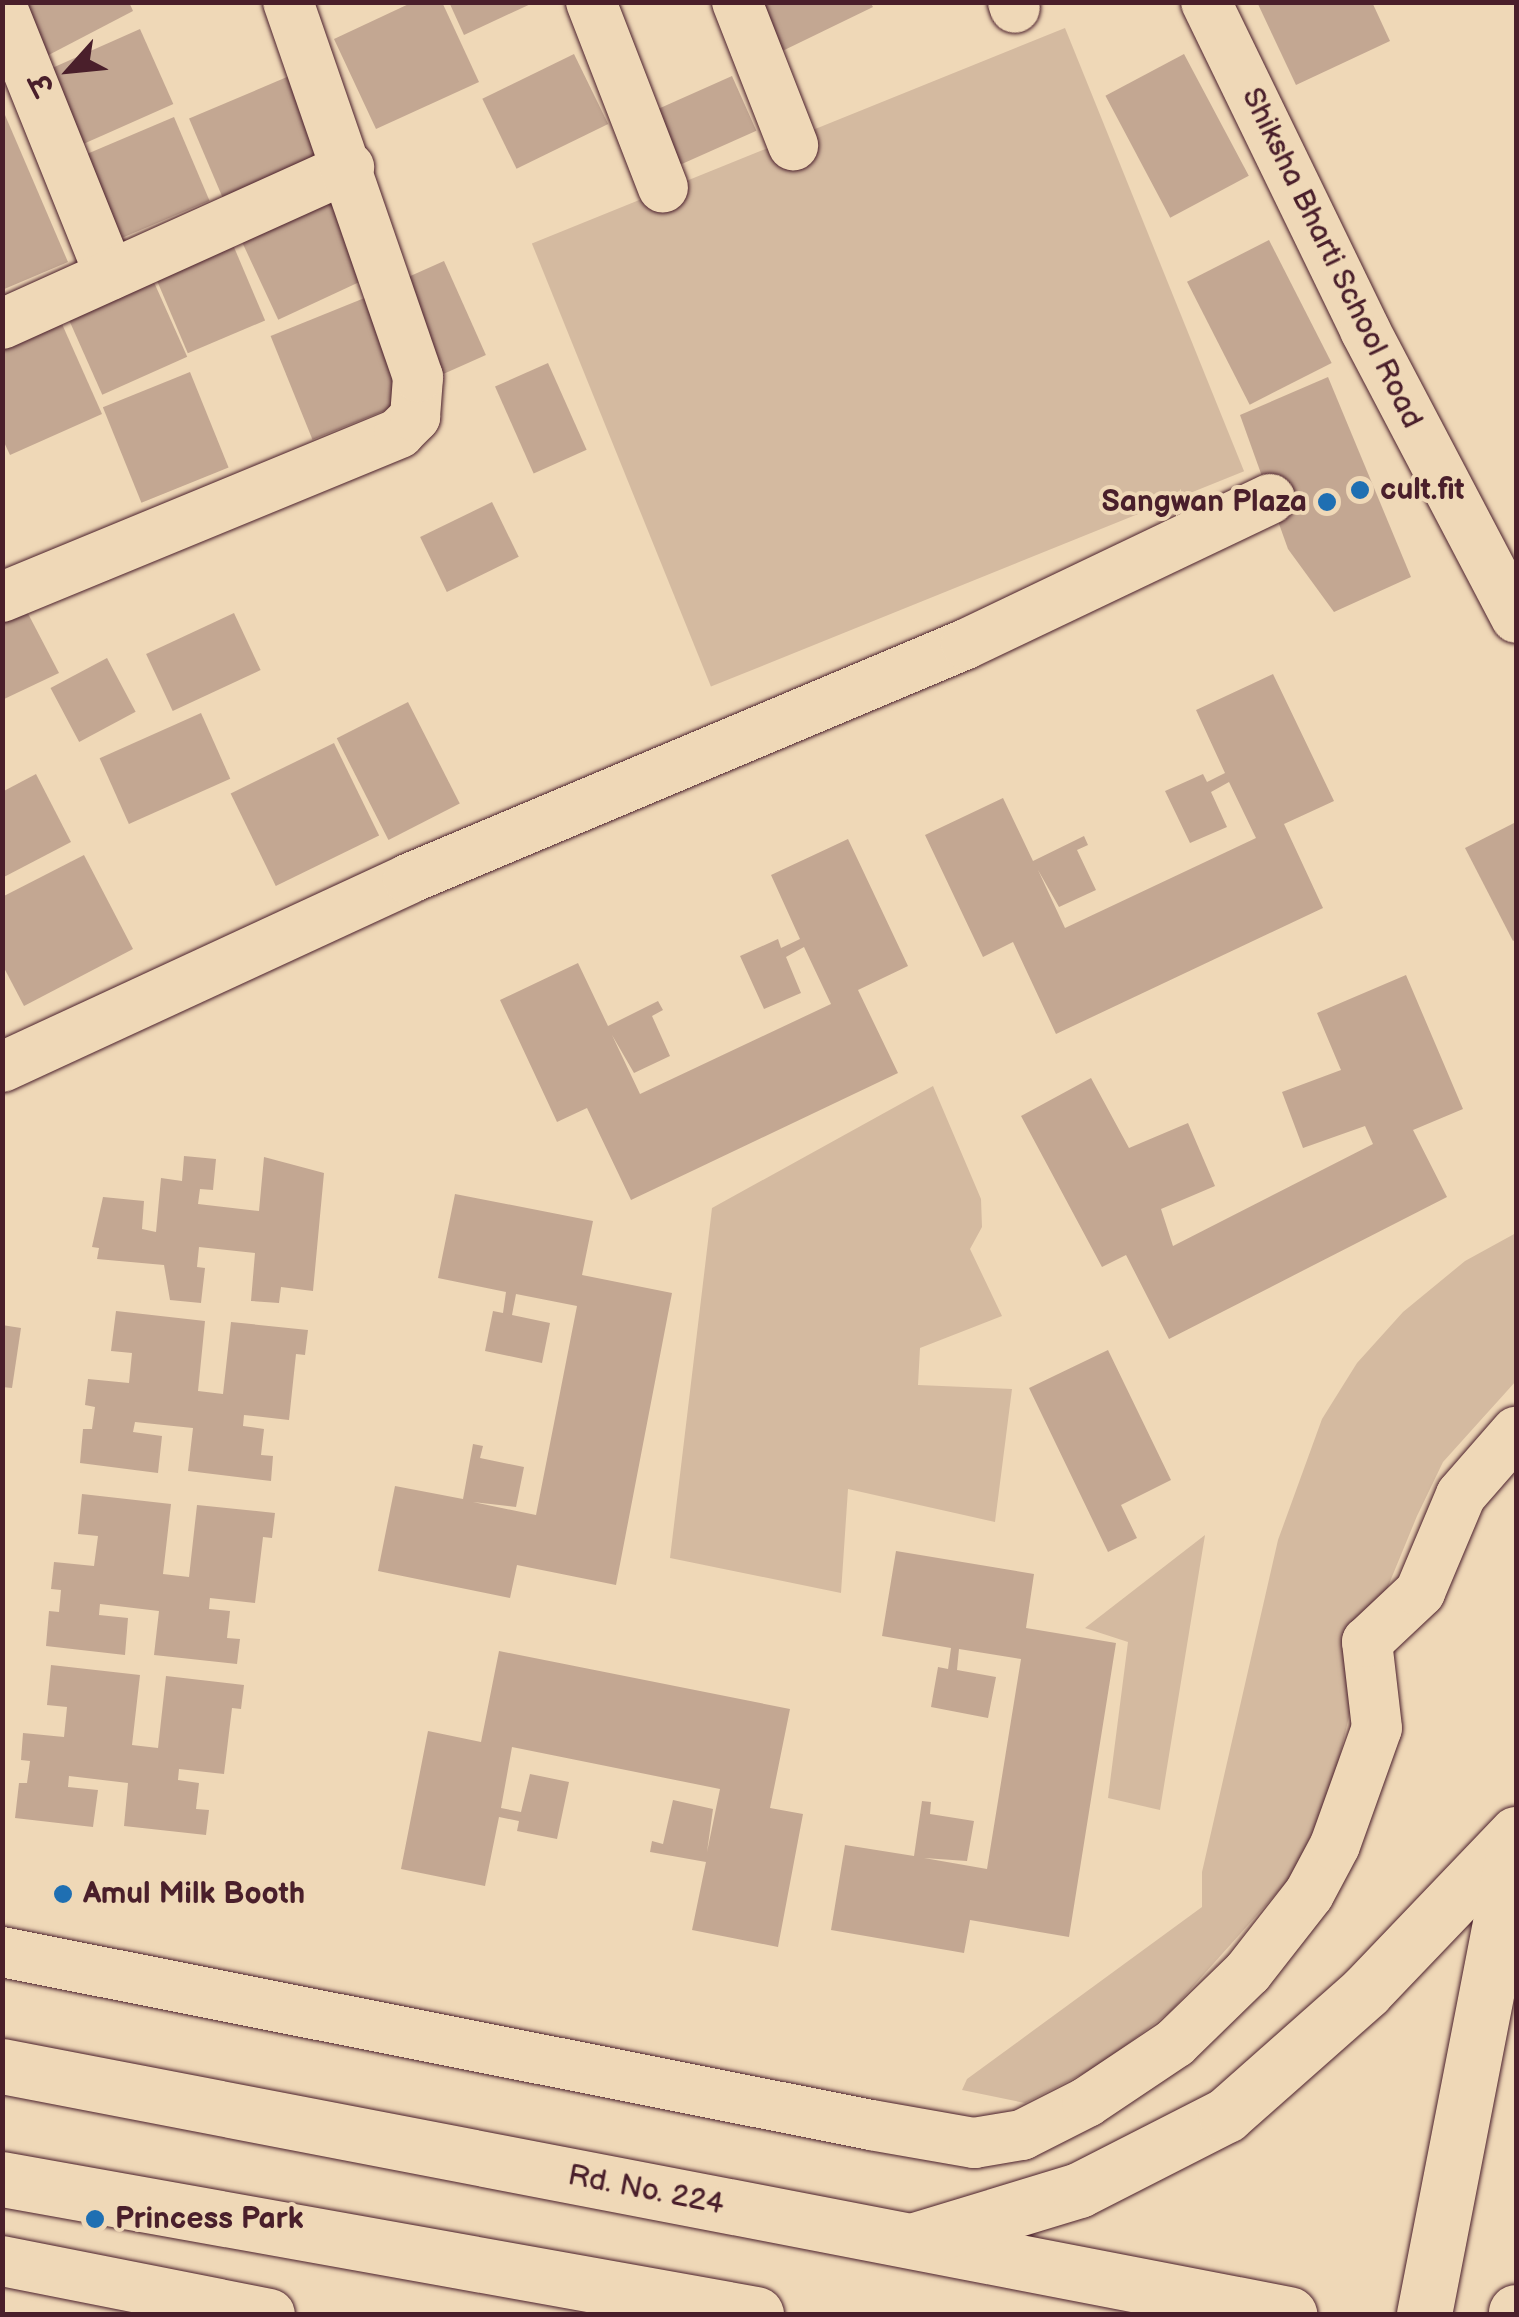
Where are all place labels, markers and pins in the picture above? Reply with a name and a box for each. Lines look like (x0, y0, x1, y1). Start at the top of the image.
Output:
place label: cult.fit (1380, 472, 1465, 508)
marker: cult.fit (1349, 479, 1371, 501)
place label: Sangwan Plaza (1102, 484, 1307, 520)
marker: Sangwan Plaza (1316, 491, 1338, 513)
place label: Amul Milk Booth (83, 1876, 305, 1912)
marker: Amul Milk Booth (52, 1883, 74, 1905)
place label: Princess Park (115, 2201, 303, 2237)
marker: Princess Park (84, 2208, 106, 2230)

